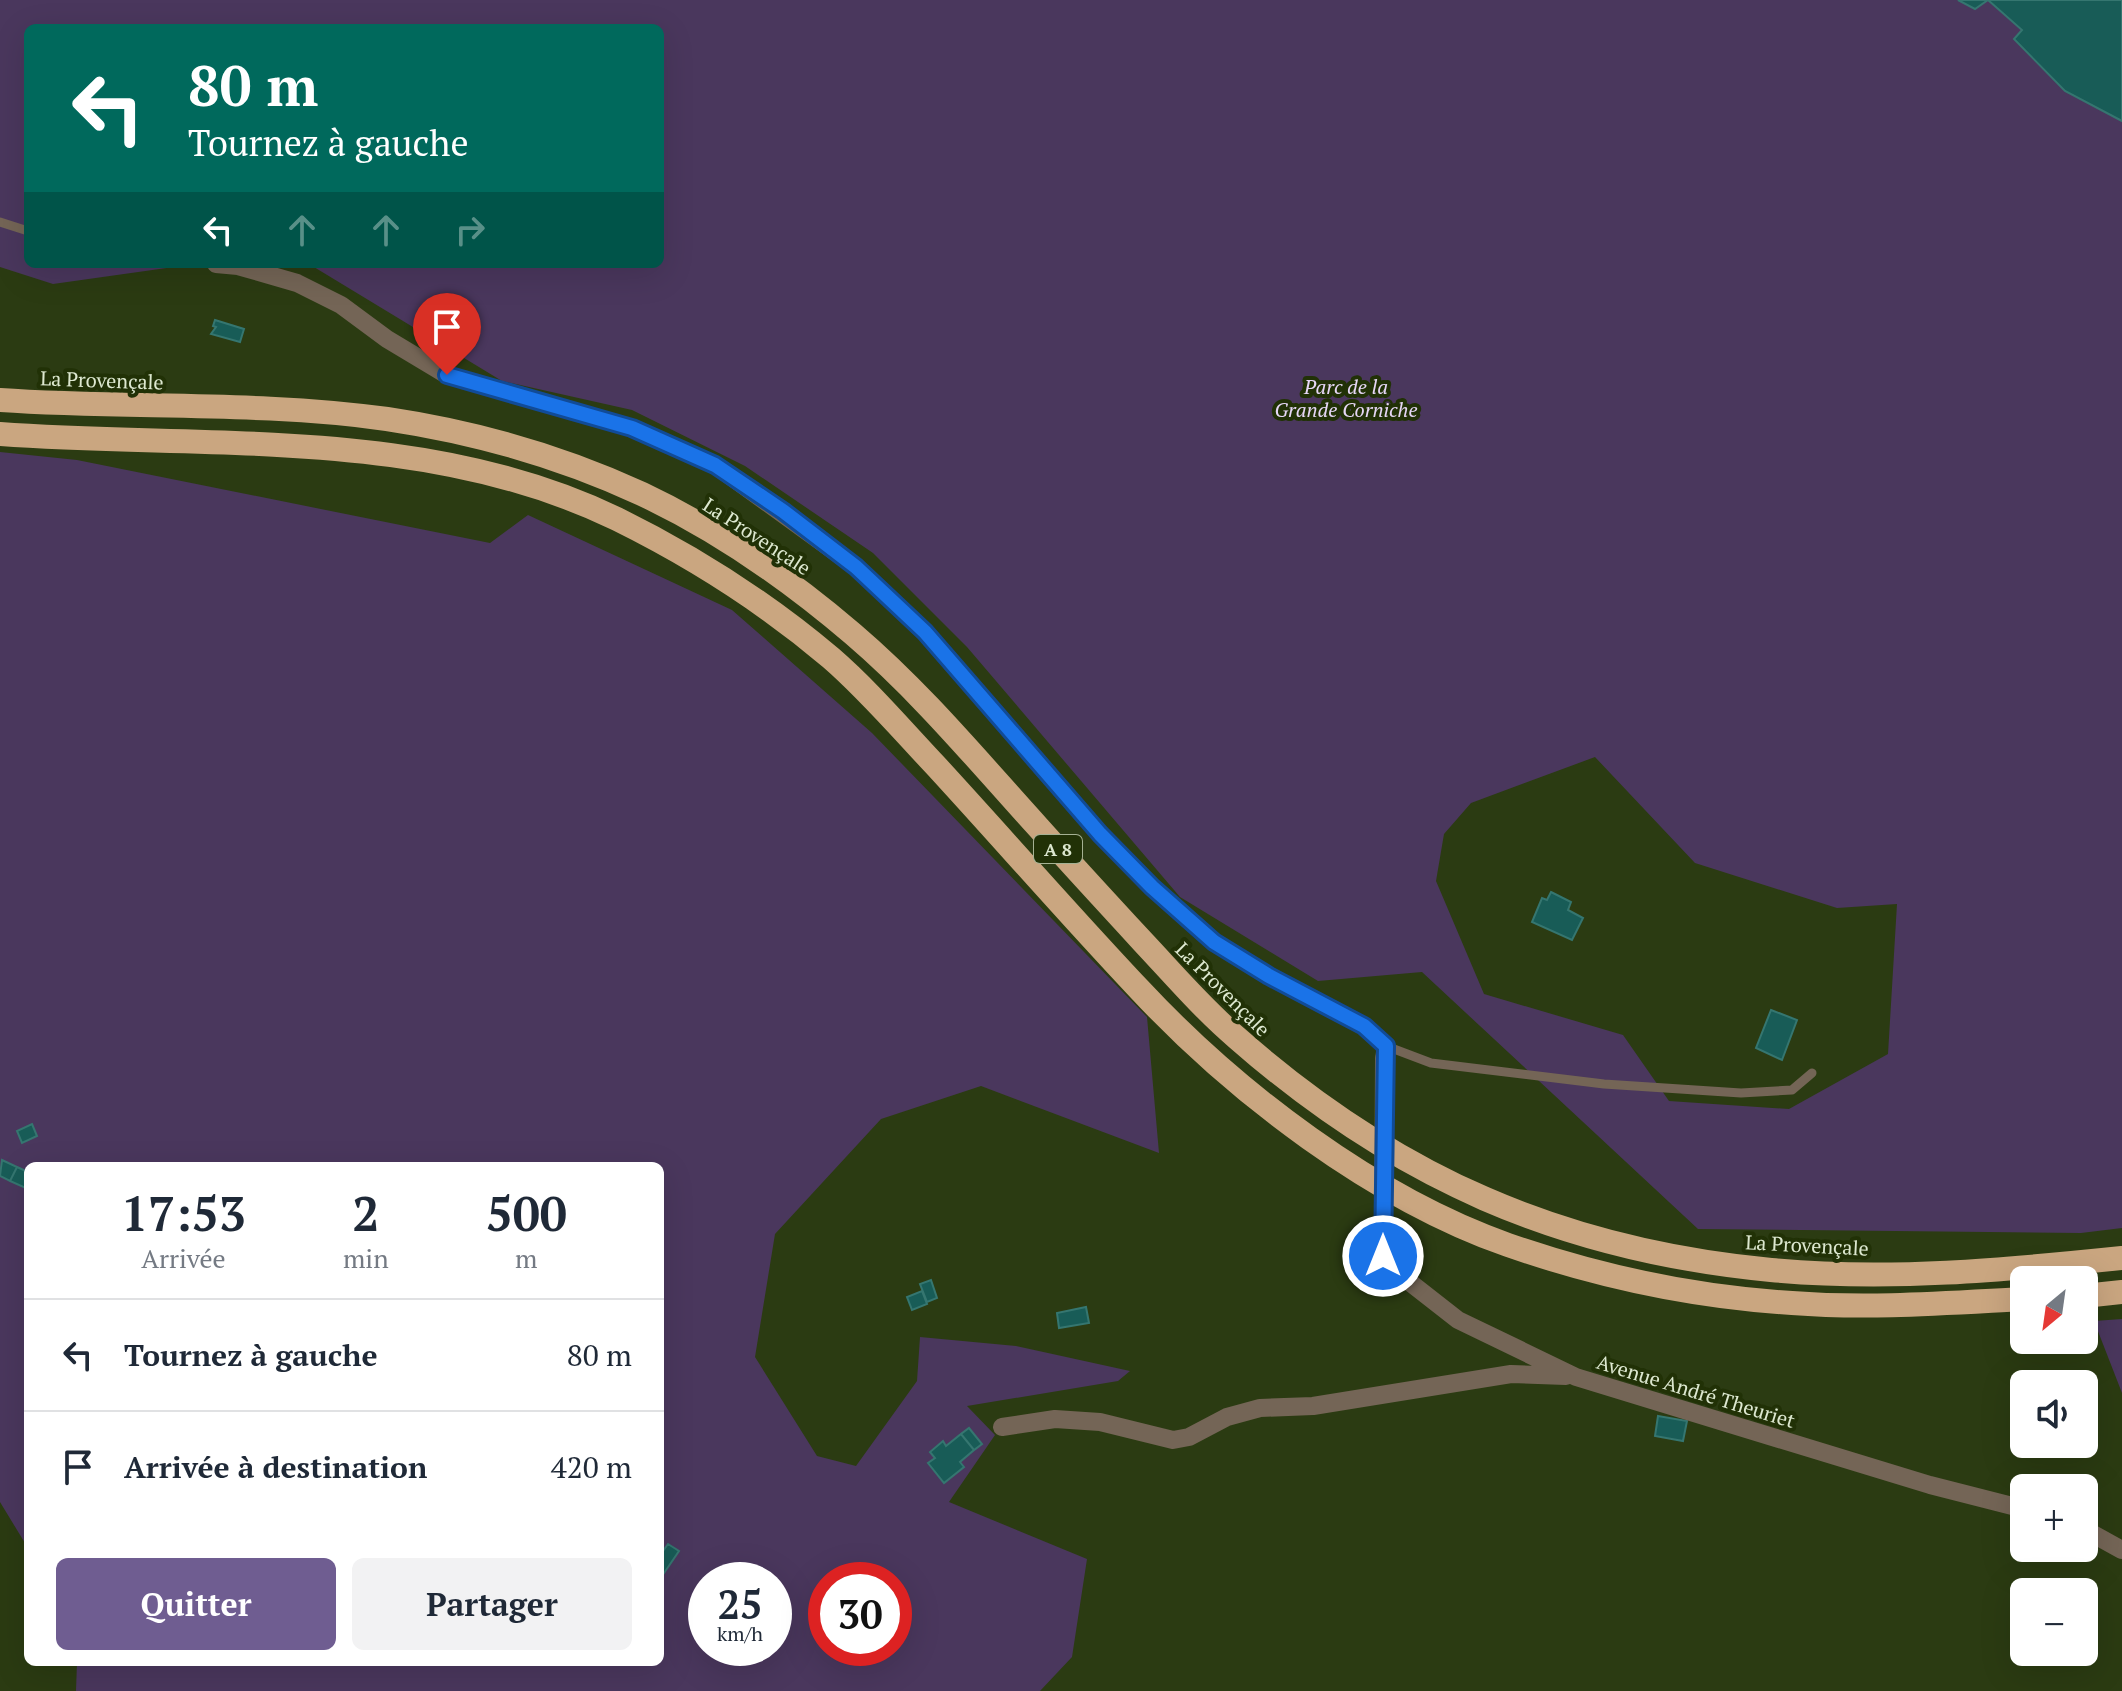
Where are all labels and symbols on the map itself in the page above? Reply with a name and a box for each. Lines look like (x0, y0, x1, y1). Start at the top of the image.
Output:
pin (413, 293, 481, 375)
street label: La Provençale (40, 364, 164, 396)
park label: Parc de la Grande Corniche (1275, 373, 1417, 423)
street label: La Provençale (698, 491, 816, 581)
road number: A 8 (1034, 835, 1082, 863)
street label: La Provençale (1170, 936, 1276, 1042)
position arrow (1341, 1214, 1425, 1298)
street label: La Provençale (1745, 1228, 1869, 1262)
north arrow (2010, 1266, 2098, 1354)
street label: Avenue André Theuriet (1594, 1348, 1799, 1434)
speed limit sign: 30 (808, 1562, 912, 1666)

